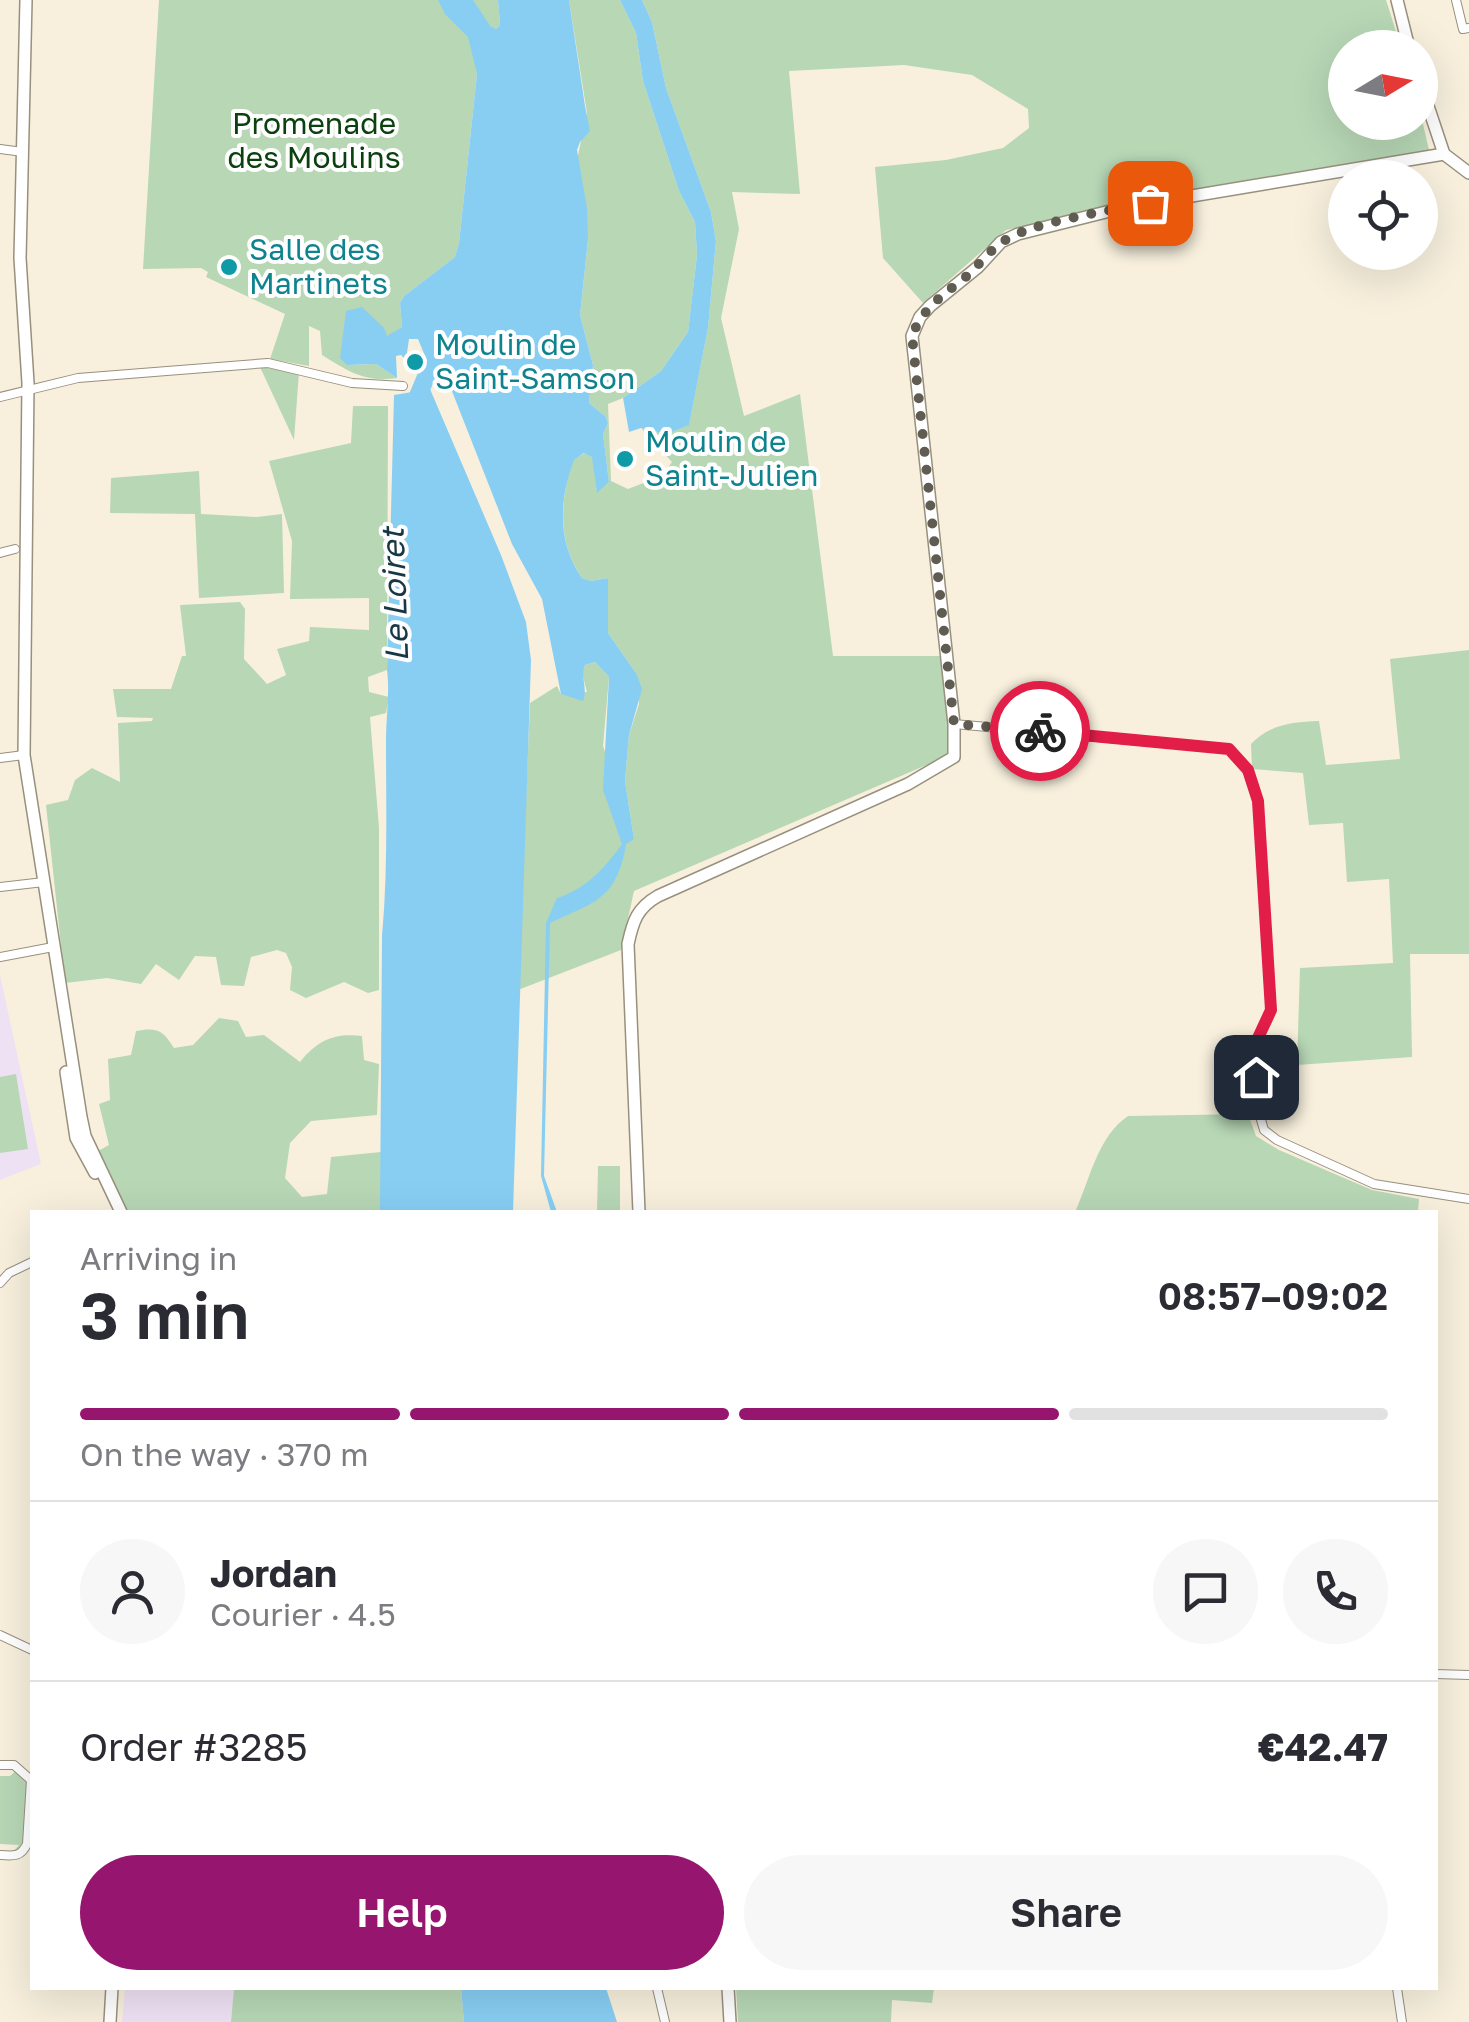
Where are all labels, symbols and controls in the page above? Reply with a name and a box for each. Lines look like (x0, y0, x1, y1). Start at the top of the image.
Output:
north arrow (1328, 30, 1438, 140)
map controls (1328, 30, 1438, 270)
park label: Promenade des Moulins (227, 105, 401, 175)
button: locate (1328, 160, 1438, 270)
pin (1108, 161, 1193, 246)
icon: bag (1123, 176, 1178, 231)
place label: Salle des Martinets (249, 231, 388, 301)
marker: Salle des Martinets (218, 256, 240, 278)
place label: Moulin de Saint-Samson (435, 326, 635, 396)
marker: Moulin de Saint-Samson (404, 351, 426, 373)
place label: Moulin de Saint-Julien (645, 423, 818, 493)
marker: Moulin de Saint-Julien (614, 448, 636, 470)
water label: Le Loiret (373, 524, 415, 663)
courier (990, 681, 1090, 781)
icon: bike (1013, 704, 1068, 759)
pin (1214, 1035, 1299, 1120)
icon: home (1229, 1050, 1284, 1105)
text: Arriving in (80, 1239, 237, 1277)
text: 08:57–09:02 (1158, 1273, 1388, 1318)
text: 3 min (80, 1275, 249, 1353)
text: On the way · 370 m (80, 1435, 368, 1473)
button: person (80, 1539, 185, 1644)
button: chat (1153, 1539, 1258, 1644)
button: phone (1283, 1539, 1388, 1644)
text: Jordan (210, 1550, 337, 1595)
text: Courier · 4.5 (210, 1595, 396, 1633)
text: Order #3285 (80, 1724, 308, 1769)
text: €42.47 (1258, 1724, 1388, 1769)
button: Help (80, 1855, 724, 1970)
button: Share (744, 1855, 1388, 1970)

